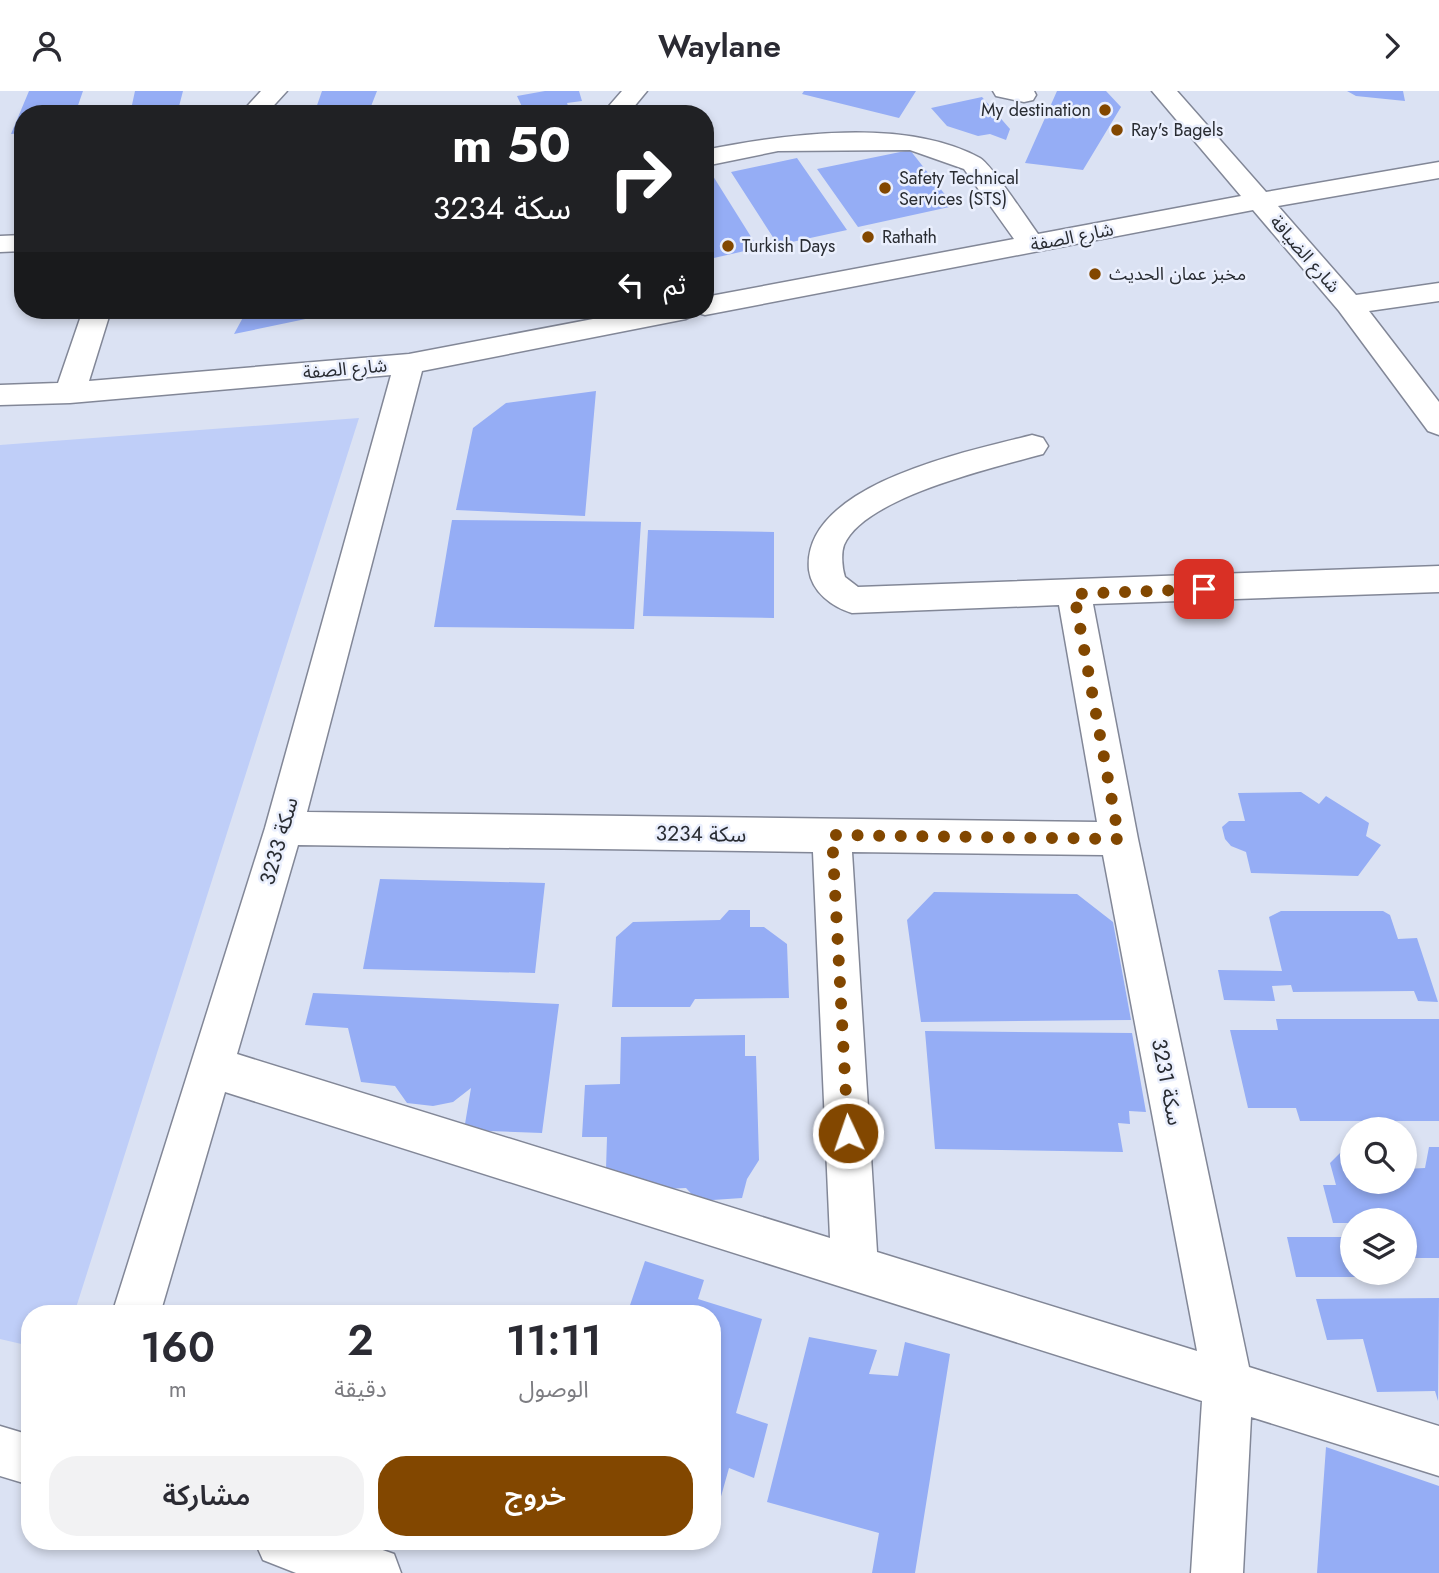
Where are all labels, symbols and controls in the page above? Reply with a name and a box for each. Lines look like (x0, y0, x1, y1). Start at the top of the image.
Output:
text: Waylane (658, 23, 781, 69)
icon: person (28, 27, 66, 65)
icon: forward (1373, 27, 1411, 65)
place label: My destination (981, 97, 1091, 123)
marker: My destination (1097, 102, 1113, 118)
text: 50 m (452, 110, 571, 180)
place label: Ray's Bagels (1131, 117, 1223, 143)
marker: Ray's Bagels (1109, 122, 1125, 138)
icon: right (595, 133, 686, 224)
place label: Safety Technical Services (STS) (899, 165, 1019, 212)
marker: Safety Technical Services (STS) (877, 180, 893, 196)
text: سكة 3234 (433, 185, 571, 231)
street label: شارع الضيافة (1263, 210, 1346, 299)
street label: شارع الصفة (1028, 216, 1116, 259)
place label: Rathath (882, 224, 937, 250)
marker: Rathath (860, 229, 876, 245)
place label: Turkish Days (742, 233, 835, 259)
marker: Turkish Days (720, 238, 736, 254)
place label: مخبز عمان الحديث (1109, 261, 1246, 287)
icon: left (612, 266, 650, 304)
text: ثم (664, 266, 686, 304)
marker: مخبز عمان الحديث (1087, 266, 1103, 282)
street label: شارع الصفة (302, 352, 388, 387)
pin (1174, 559, 1234, 619)
icon: arrive (1185, 570, 1223, 608)
street label: سكة 3233 (252, 794, 306, 888)
street label: سكة 3234 (655, 818, 747, 850)
street label: سكة 3231 (1144, 1036, 1190, 1128)
position arrow (811, 1096, 885, 1170)
map controls (1340, 1117, 1417, 1285)
button: search (1340, 1117, 1417, 1194)
button: layers (1340, 1208, 1417, 1285)
text: 2 (347, 1310, 374, 1371)
text: 11:11 (506, 1310, 602, 1371)
text: 160 (140, 1317, 215, 1378)
text: m (169, 1372, 187, 1406)
text: دقيقة (334, 1372, 387, 1406)
text: الوصول (519, 1372, 589, 1406)
button: مشاركة (49, 1456, 364, 1536)
button: خروج (378, 1456, 693, 1536)

